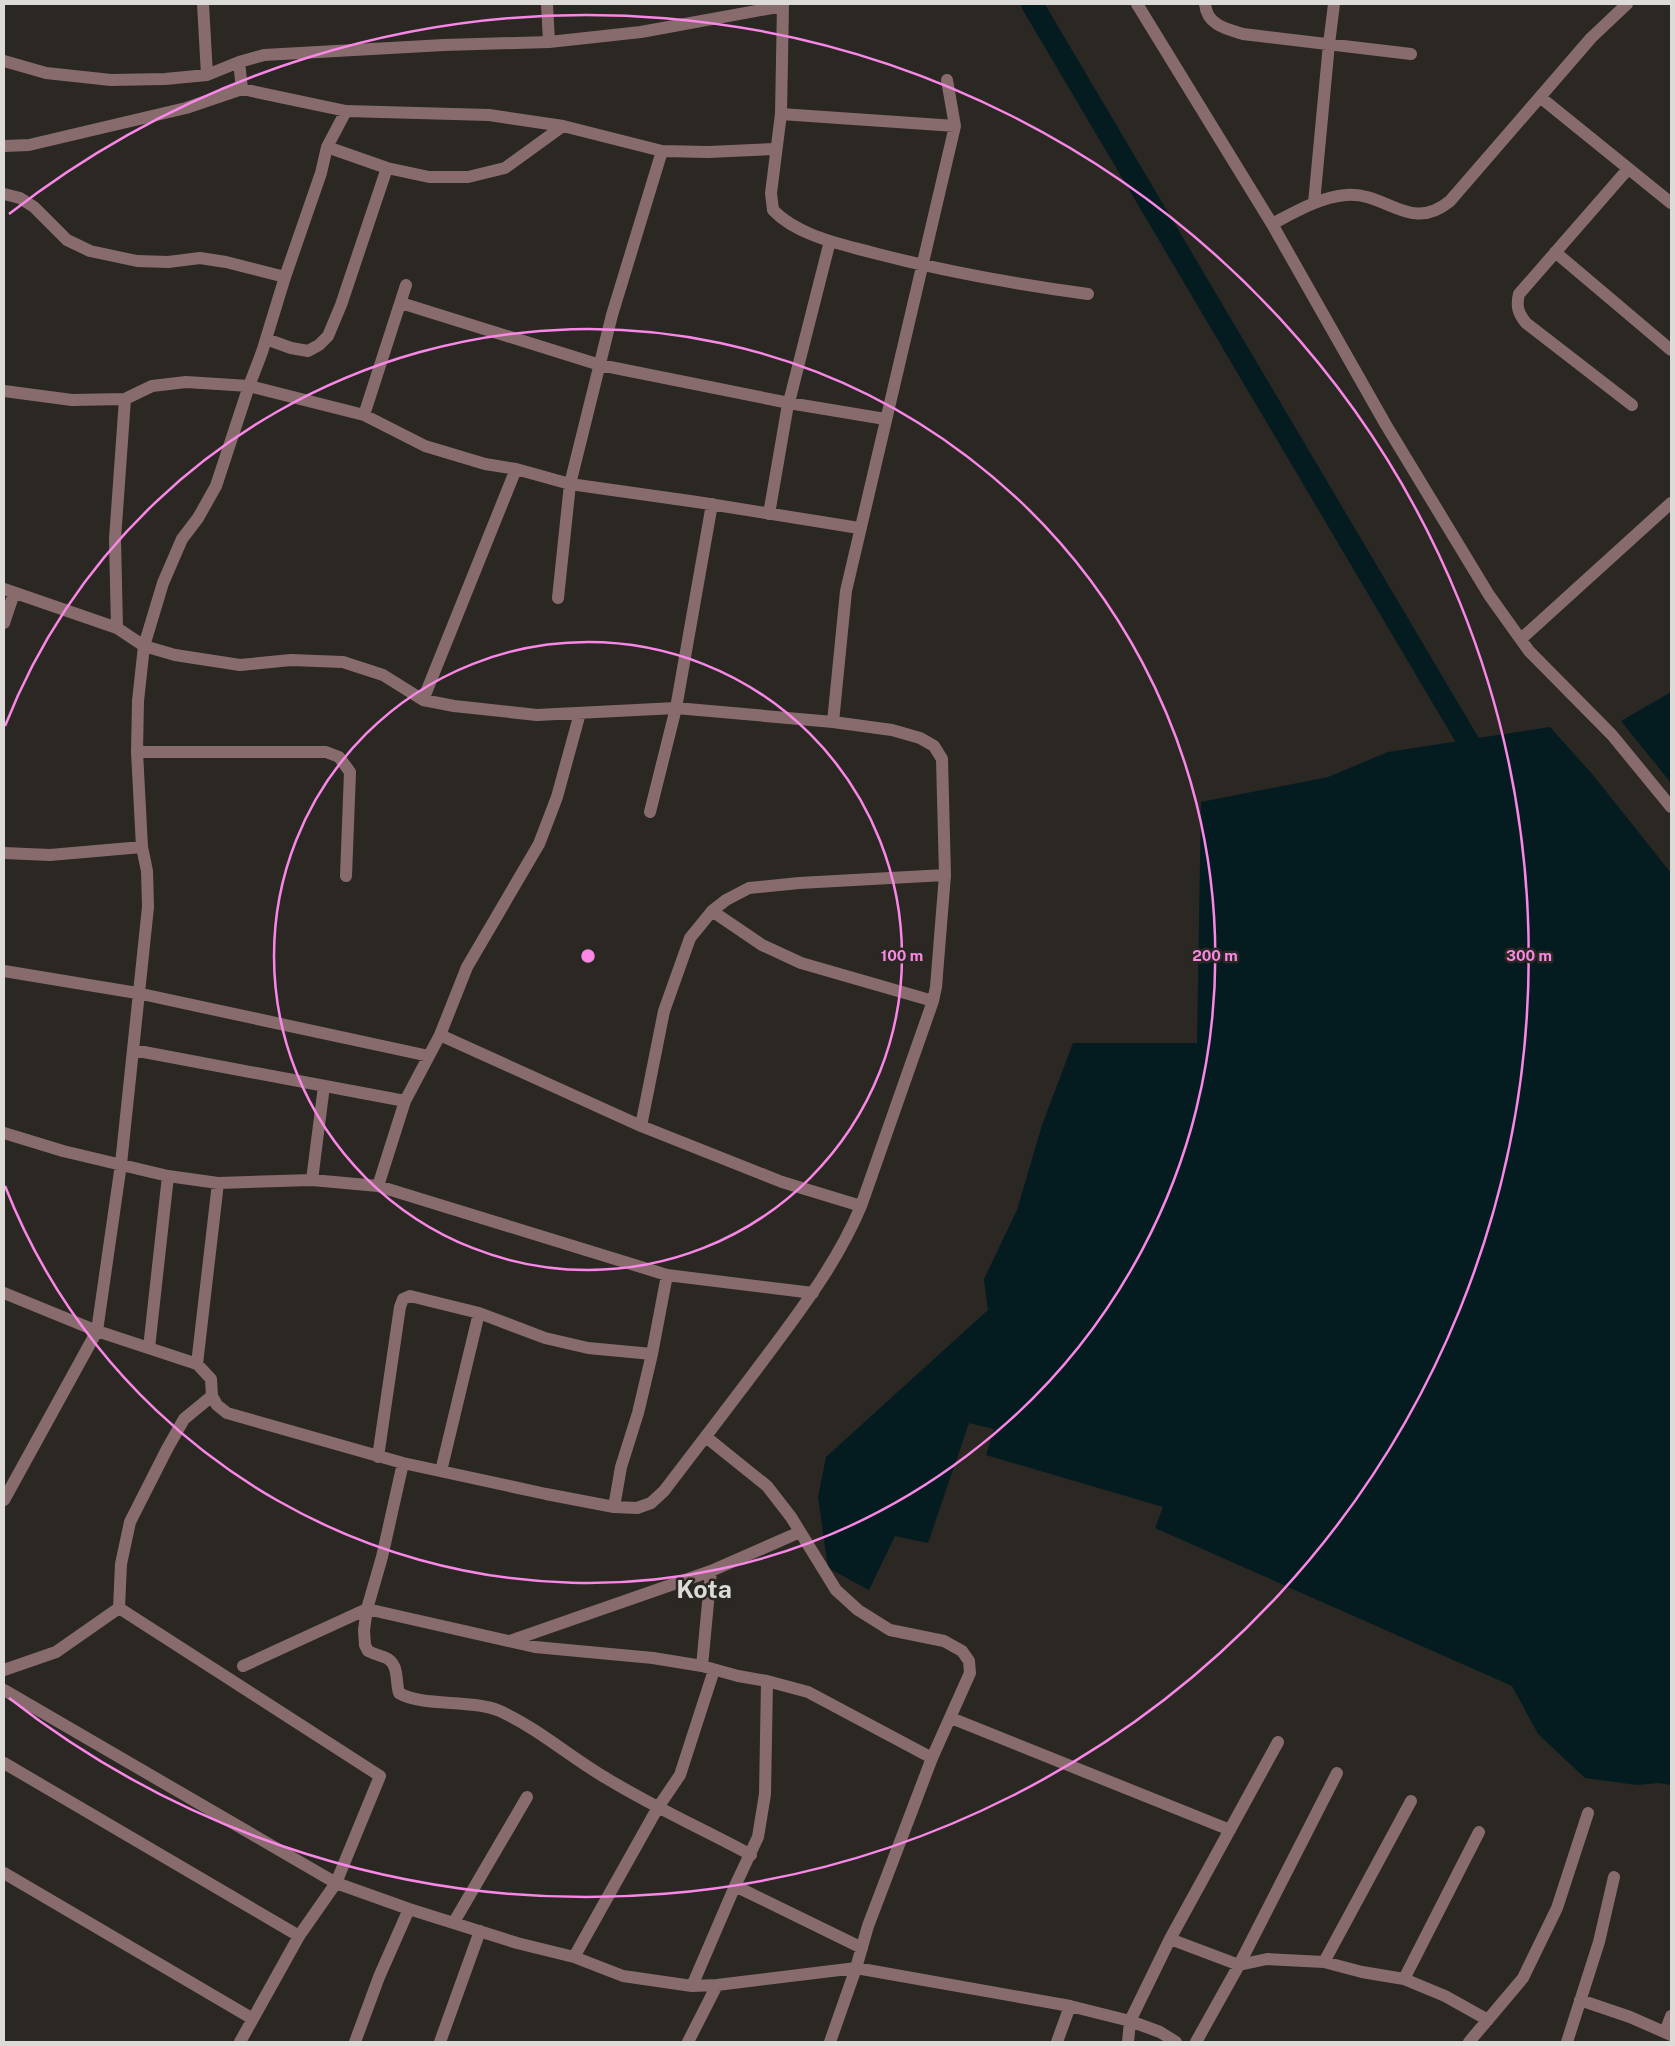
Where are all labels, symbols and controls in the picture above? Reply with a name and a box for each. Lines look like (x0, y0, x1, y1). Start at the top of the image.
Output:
centre of rings (579, 947, 597, 965)
text: 100 m (881, 947, 923, 964)
text: 200 m (1192, 947, 1238, 964)
text: 300 m (1506, 947, 1552, 964)
district label: Kota (676, 1574, 732, 1604)

